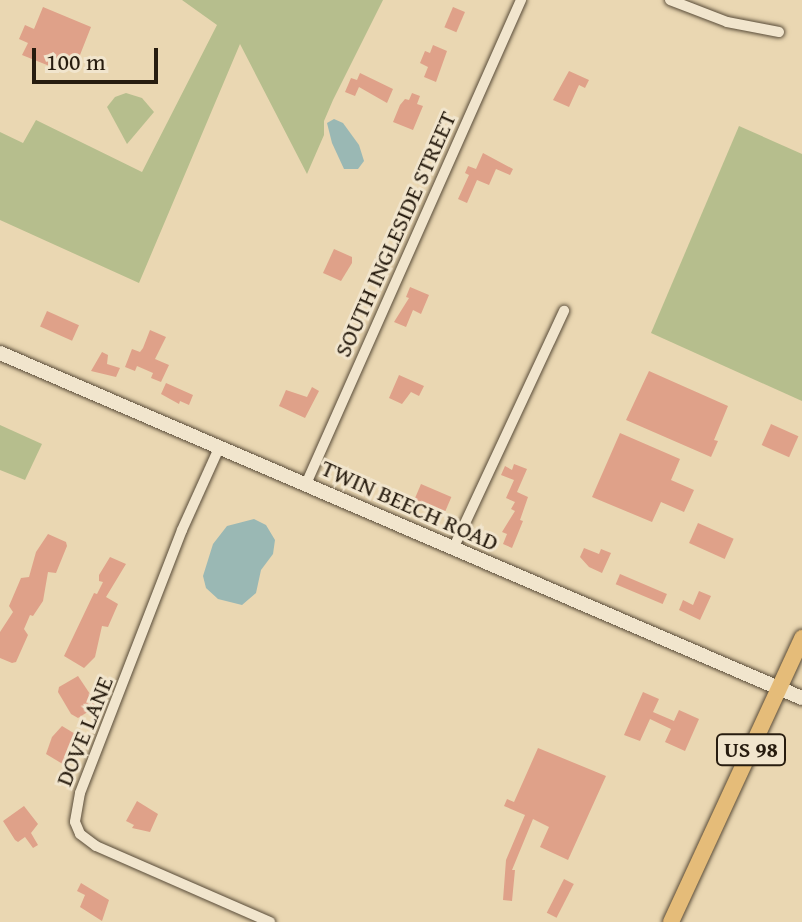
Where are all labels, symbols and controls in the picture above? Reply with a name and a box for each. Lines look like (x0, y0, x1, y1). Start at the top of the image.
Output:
scale bar (36, 32, 162, 82)
text: 100 m (46, 44, 106, 79)
street label: SOUTH INGLESIDE STREET (328, 107, 462, 361)
street label: TWIN BEECH ROAD (317, 453, 503, 557)
street label: DOVE LANE (49, 672, 119, 790)
road number: US 98 (715, 732, 787, 768)

